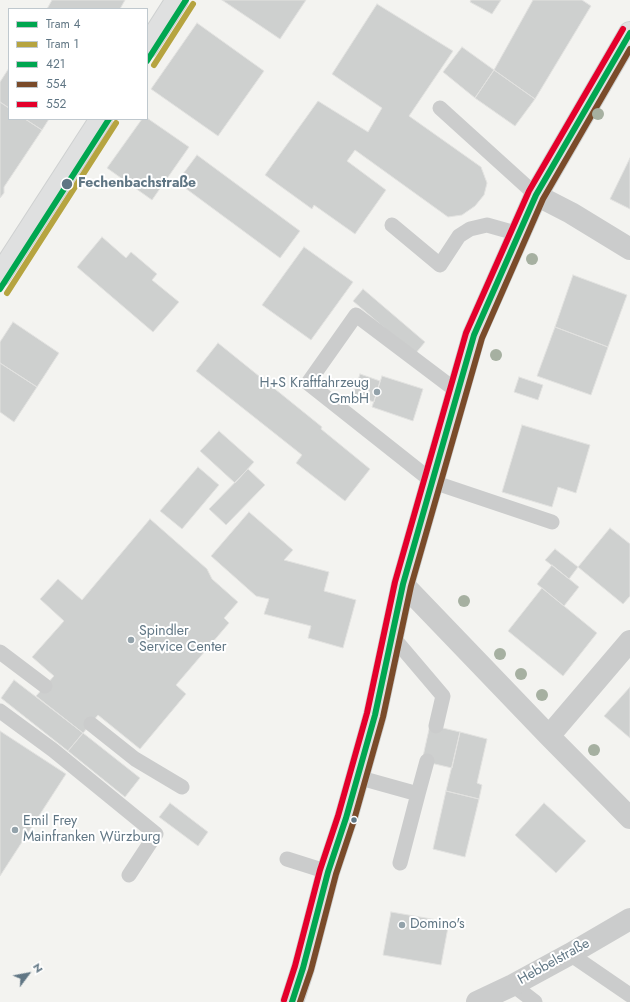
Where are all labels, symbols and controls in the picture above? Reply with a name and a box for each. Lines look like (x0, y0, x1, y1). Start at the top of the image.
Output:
legend (8, 8, 148, 120)
text: Tram 4 (46, 15, 80, 33)
text: Tram 1 (46, 35, 79, 53)
text: 421 (46, 55, 65, 73)
text: 554 (46, 75, 67, 93)
text: 552 (46, 95, 66, 113)
place label: Fechenbachstraße (78, 176, 196, 192)
marker: Fechenbachstraße (60, 177, 74, 191)
place label: H+S Kraftfahrzeug GmbH (260, 376, 369, 408)
marker: H+S Kraftfahrzeug GmbH (372, 387, 382, 397)
place label: Spindler Service Center (139, 624, 227, 656)
marker: Spindler Service Center (126, 635, 136, 645)
place label: Emil Frey Mainfranken Würzburg (23, 814, 160, 846)
unlabelled marker (349, 815, 359, 825)
marker: Emil Frey Mainfranken Würzburg (10, 825, 20, 835)
place label: Domino's (410, 917, 465, 933)
marker: Domino's (397, 920, 407, 930)
street label: Hebbelstraße (515, 935, 593, 989)
north arrow (8, 954, 48, 994)
text: N (29, 960, 47, 976)

